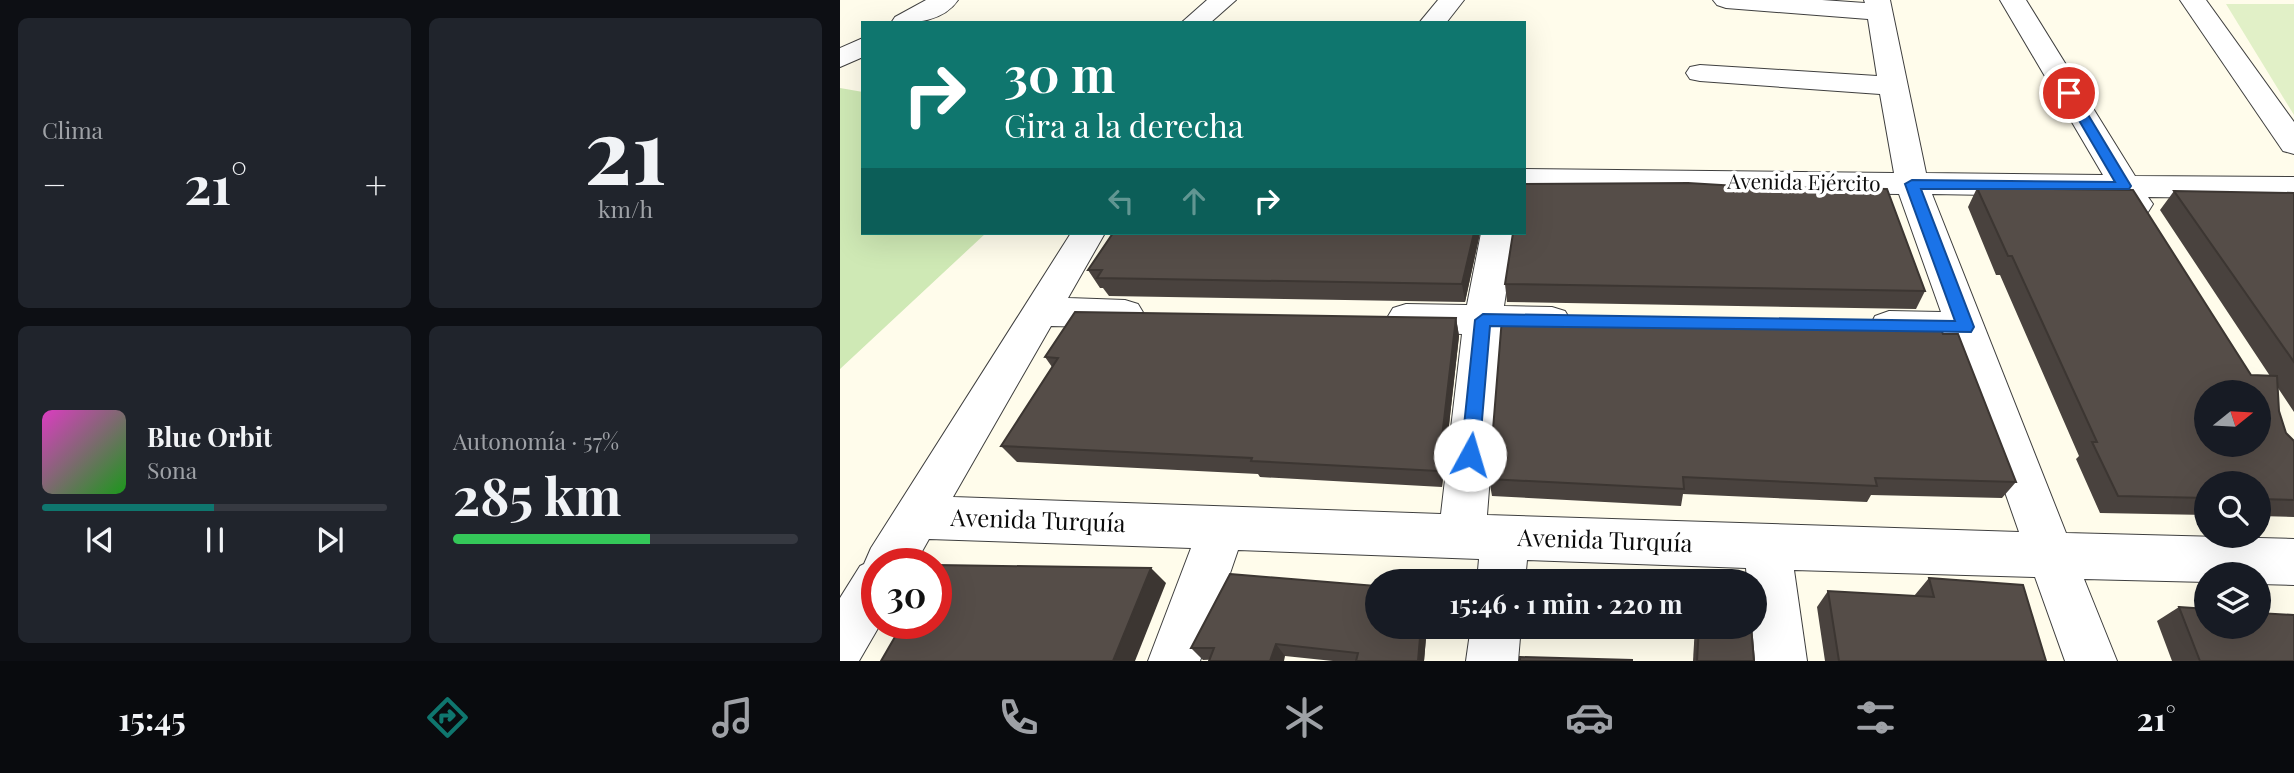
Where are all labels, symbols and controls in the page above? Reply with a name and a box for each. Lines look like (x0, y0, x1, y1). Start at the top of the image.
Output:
text: 30 m (1004, 40, 1115, 105)
icon: right (889, 49, 980, 140)
pin (2039, 63, 2099, 123)
icon: arrive (2050, 74, 2088, 112)
text: 21 (584, 87, 667, 208)
text: Gira a la derecha (1004, 103, 1244, 146)
text: Clima (42, 114, 103, 145)
text: 21° (184, 149, 247, 218)
text: − (42, 158, 67, 209)
text: + (365, 158, 387, 209)
street label: Avenida Ejército (1726, 166, 1881, 196)
icon: left (1102, 182, 1140, 220)
icon: ahead (1175, 182, 1213, 220)
icon: right (1248, 182, 1286, 220)
text: km/h (598, 193, 653, 224)
north arrow (2194, 380, 2272, 457)
map controls (2194, 380, 2271, 639)
position arrow (1433, 418, 1507, 492)
text: Blue Orbit (147, 419, 272, 454)
text: Autonomía · 57% (453, 425, 619, 456)
text: Sona (147, 454, 197, 485)
text: 285 km (453, 460, 621, 529)
button: search (2194, 471, 2271, 548)
street label: Avenida Turquía (949, 500, 1126, 538)
street label: Avenida Turquía (1516, 520, 1693, 558)
icon: previous (81, 521, 119, 559)
icon: pause (196, 521, 234, 559)
icon: next (311, 521, 349, 559)
speed limit sign: 30 (861, 548, 952, 639)
button: layers (2194, 562, 2271, 639)
text: 15:46 · 1 min · 220 m (1449, 586, 1683, 621)
icon: directions (423, 693, 472, 742)
icon: music (708, 693, 757, 742)
icon: phone (994, 693, 1043, 742)
icon: climate (1280, 693, 1329, 742)
icon: car (1565, 693, 1614, 742)
icon: filters (1851, 693, 1900, 742)
text: 15:45 (118, 696, 186, 739)
text: 21° (2137, 696, 2176, 739)

